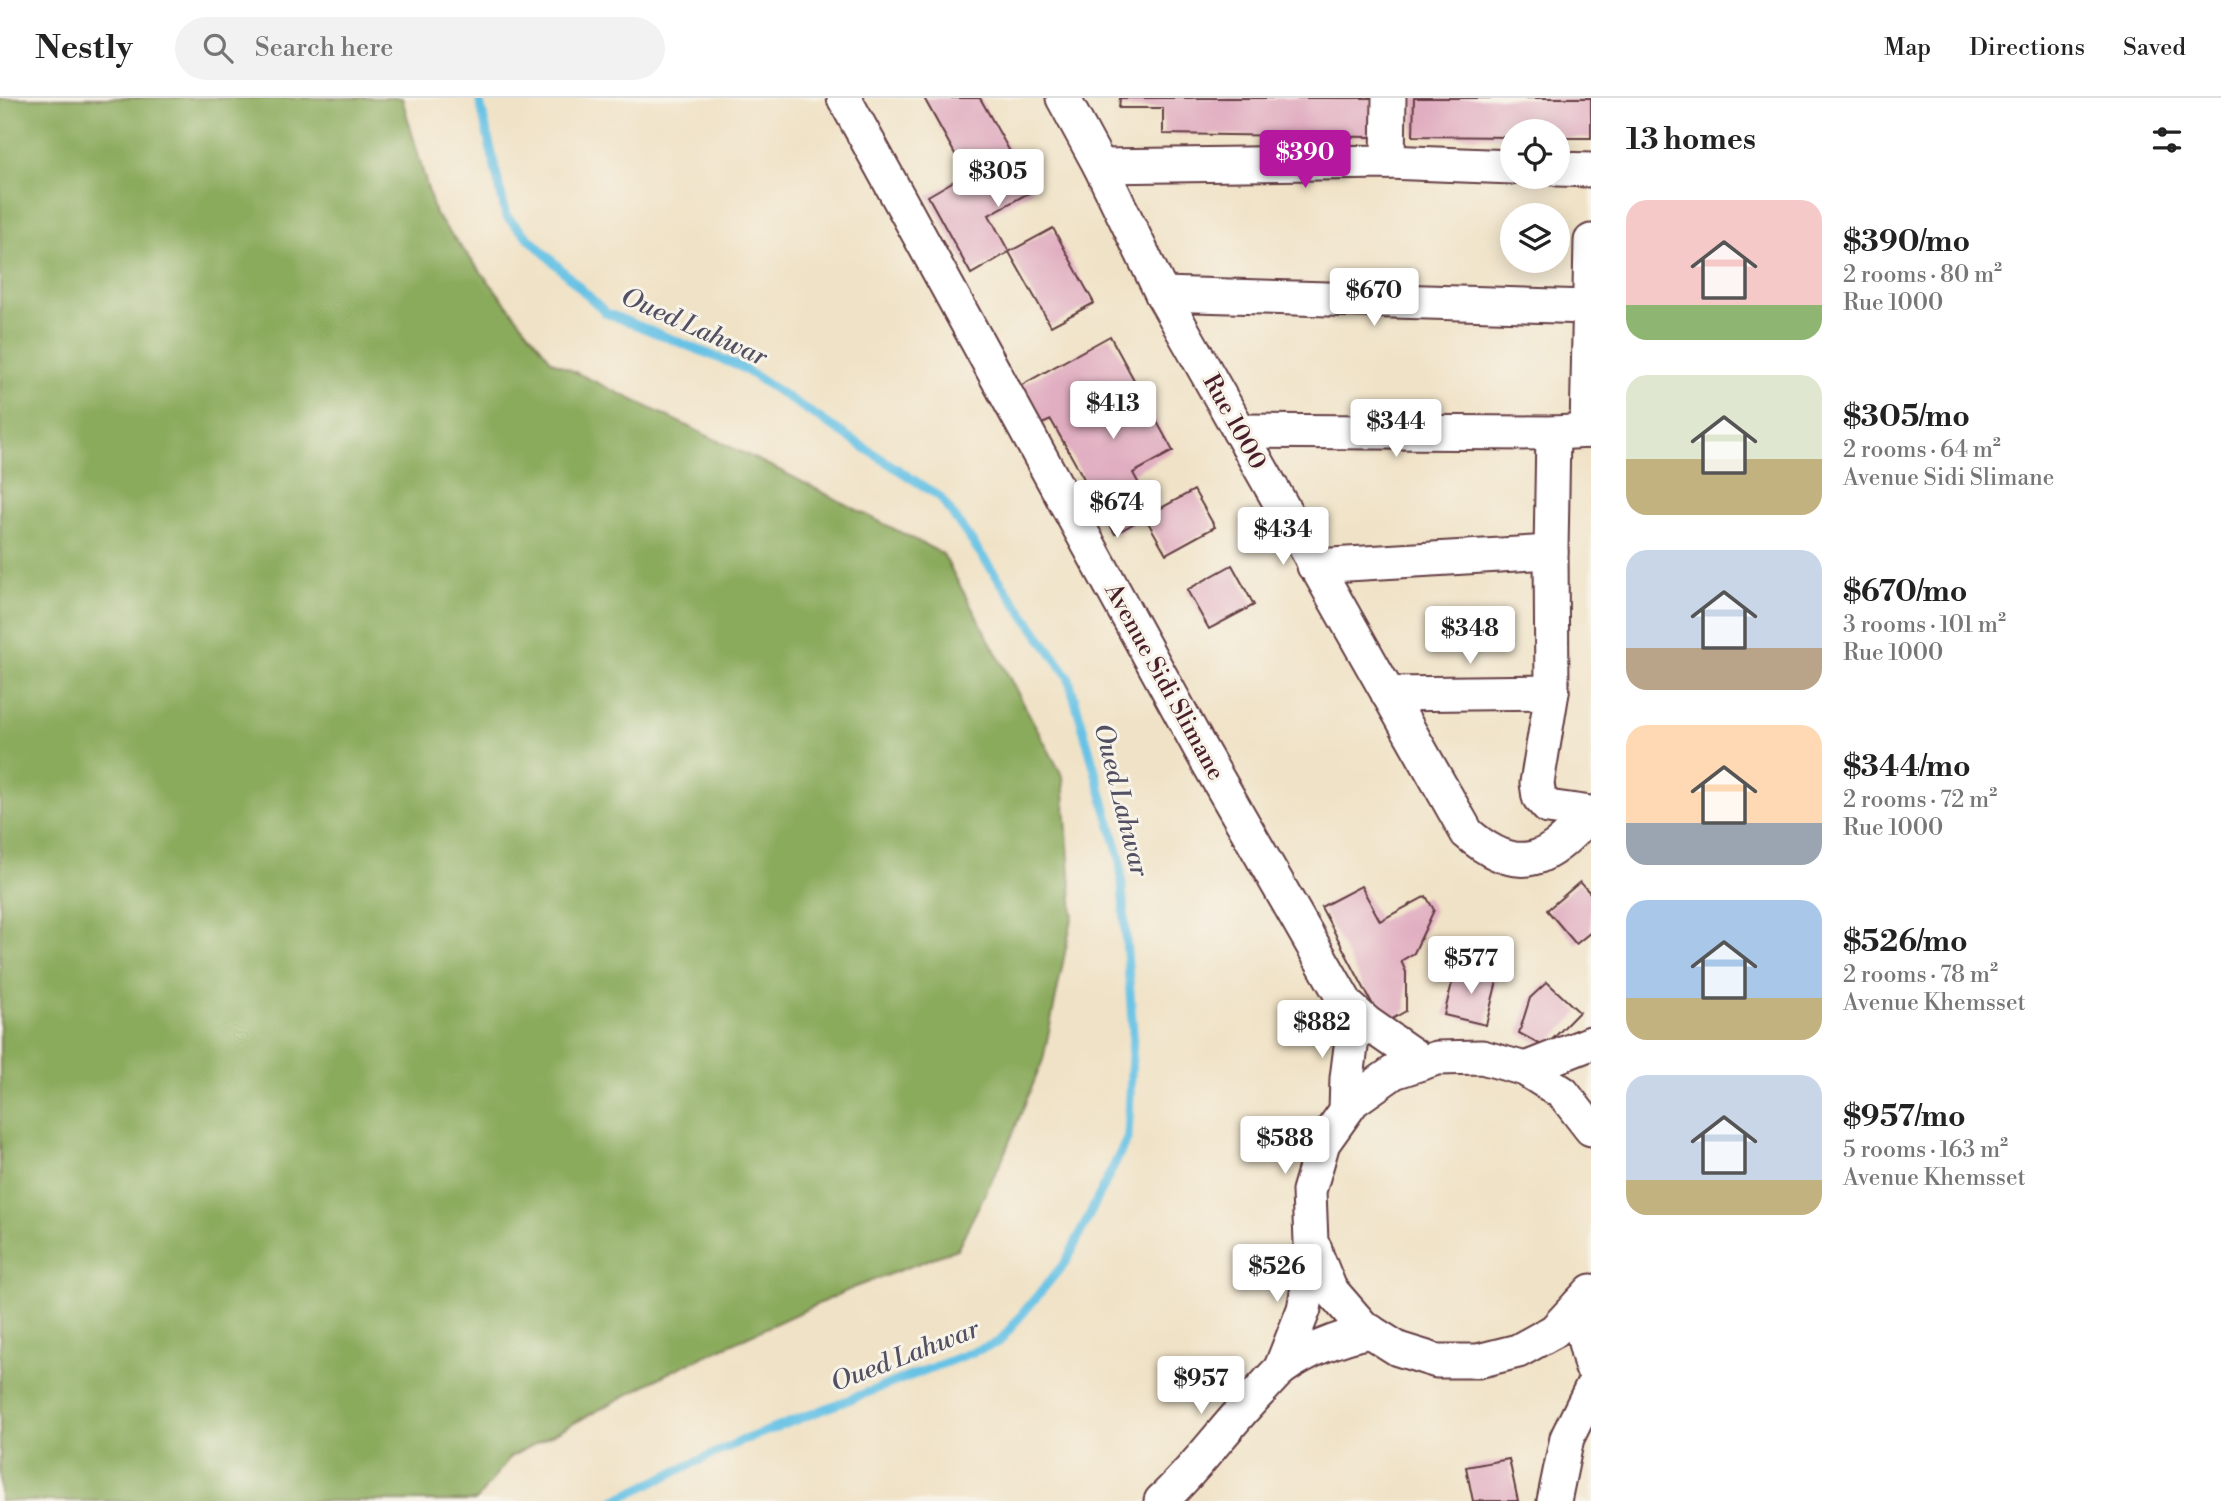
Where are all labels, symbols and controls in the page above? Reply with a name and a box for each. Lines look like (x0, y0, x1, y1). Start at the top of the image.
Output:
search box (175, 17, 665, 80)
text: Nestly (35, 28, 133, 69)
icon: search (199, 29, 237, 67)
text: Search here (255, 32, 393, 64)
text: Map (1884, 33, 1931, 63)
text: Directions (1969, 33, 2085, 63)
text: Saved (2123, 33, 2186, 63)
map controls (1500, 119, 1570, 273)
button: locate (1500, 119, 1570, 189)
text: 13 homes (1626, 121, 1756, 159)
icon: filters (2148, 121, 2186, 159)
pin: $390 (1264, 130, 1346, 190)
text: $390 (1276, 139, 1334, 167)
pin: $305 (957, 150, 1039, 209)
text: $305 (969, 158, 1027, 186)
button: layers (1500, 203, 1570, 273)
text: $390/mo (1843, 223, 1970, 261)
icon: home (1682, 228, 1766, 312)
text: 2 rooms · 80 m² (1843, 261, 2002, 289)
pin: $670 (1333, 268, 1415, 328)
text: $670 (1346, 277, 1402, 305)
water label: Oued Lahwar (616, 281, 773, 374)
text: Rue 1000 (1843, 289, 1943, 317)
street label: Rue 1000 (1196, 369, 1272, 475)
pin: $413 (1072, 382, 1154, 441)
text: $413 (1086, 390, 1140, 418)
text: $305/mo (1843, 398, 1970, 436)
pin: $344 (1355, 400, 1437, 459)
icon: home (1682, 403, 1766, 487)
text: $344 (1366, 408, 1426, 436)
text: 2 rooms · 64 m² (1843, 436, 2001, 464)
text: Avenue Sidi Slimane (1843, 464, 2054, 492)
pin: $674 (1076, 480, 1158, 540)
text: $674 (1090, 489, 1144, 517)
pin: $434 (1242, 508, 1324, 567)
text: $434 (1254, 516, 1312, 544)
text: $670/mo (1843, 573, 1968, 611)
street label: Avenue Sidi Slimane (1097, 577, 1231, 786)
icon: home (1682, 578, 1766, 662)
pin: $348 (1429, 606, 1511, 666)
text: 3 rooms · 101 m² (1843, 611, 2006, 639)
text: $348 (1441, 615, 1499, 643)
text: Rue 1000 (1843, 639, 1943, 667)
water label: Oued Lahwar (1087, 720, 1156, 881)
text: $344/mo (1843, 748, 1971, 786)
icon: home (1682, 753, 1766, 837)
text: 2 rooms · 72 m² (1843, 786, 1997, 814)
text: Rue 1000 (1843, 814, 1943, 842)
text: $526/mo (1843, 923, 1968, 961)
icon: home (1682, 928, 1766, 1012)
pin: $577 (1430, 936, 1512, 996)
text: $577 (1444, 945, 1498, 973)
text: 2 rooms · 78 m² (1843, 961, 1998, 989)
text: Avenue Khemsset (1843, 989, 2026, 1017)
pin: $882 (1281, 1000, 1363, 1060)
text: $882 (1293, 1009, 1351, 1037)
text: $957/mo (1843, 1098, 1966, 1136)
icon: home (1682, 1103, 1766, 1187)
pin: $588 (1244, 1116, 1326, 1176)
text: $588 (1256, 1125, 1314, 1153)
text: 5 rooms · 163 m² (1843, 1136, 2008, 1164)
text: Avenue Khemsset (1843, 1164, 2026, 1192)
pin: $526 (1236, 1244, 1318, 1304)
text: $526 (1249, 1253, 1305, 1281)
water label: Oued Lahwar (826, 1313, 985, 1399)
pin: $957 (1160, 1356, 1242, 1416)
text: $957 (1173, 1365, 1229, 1393)

